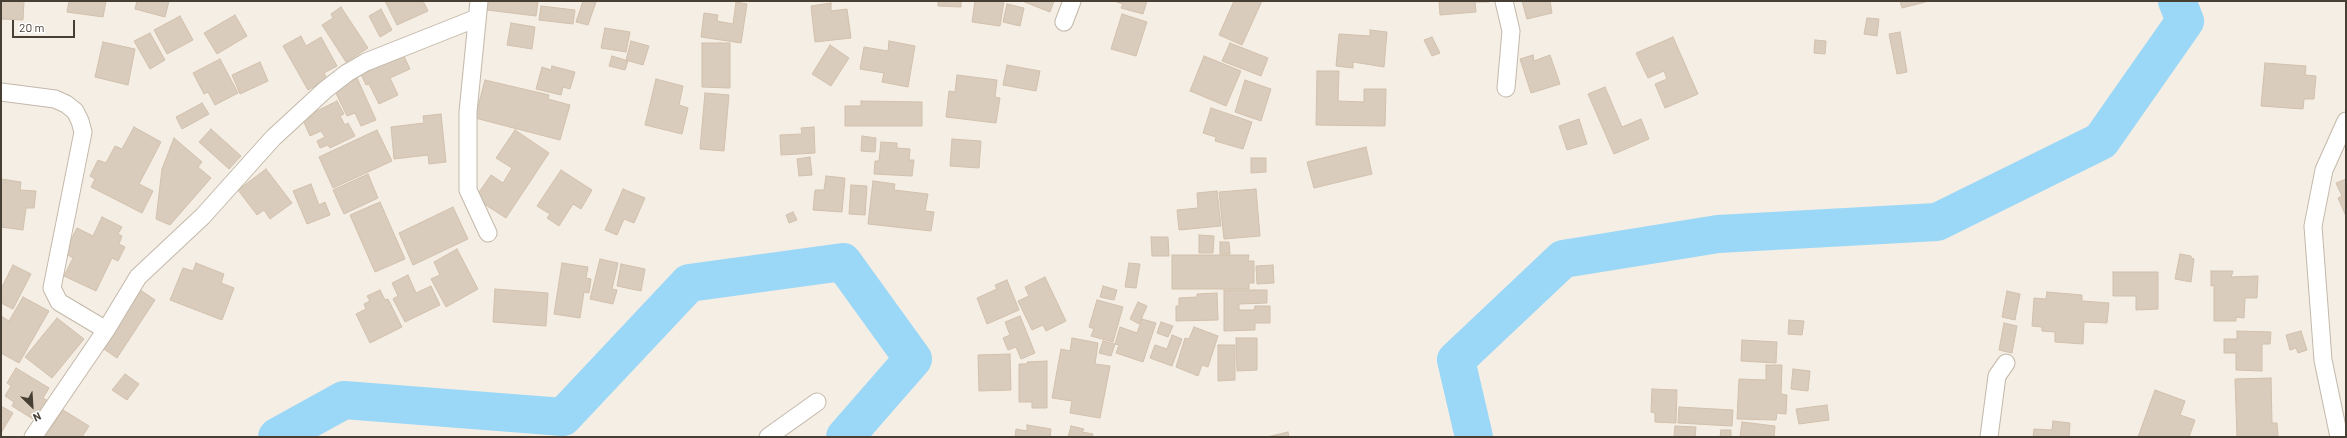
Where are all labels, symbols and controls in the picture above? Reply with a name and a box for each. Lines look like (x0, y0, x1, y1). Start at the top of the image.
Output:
scale bar (14, 12, 77, 38)
text: 20 m (19, 20, 45, 34)
north arrow (12, 386, 52, 426)
text: N (31, 410, 43, 425)

